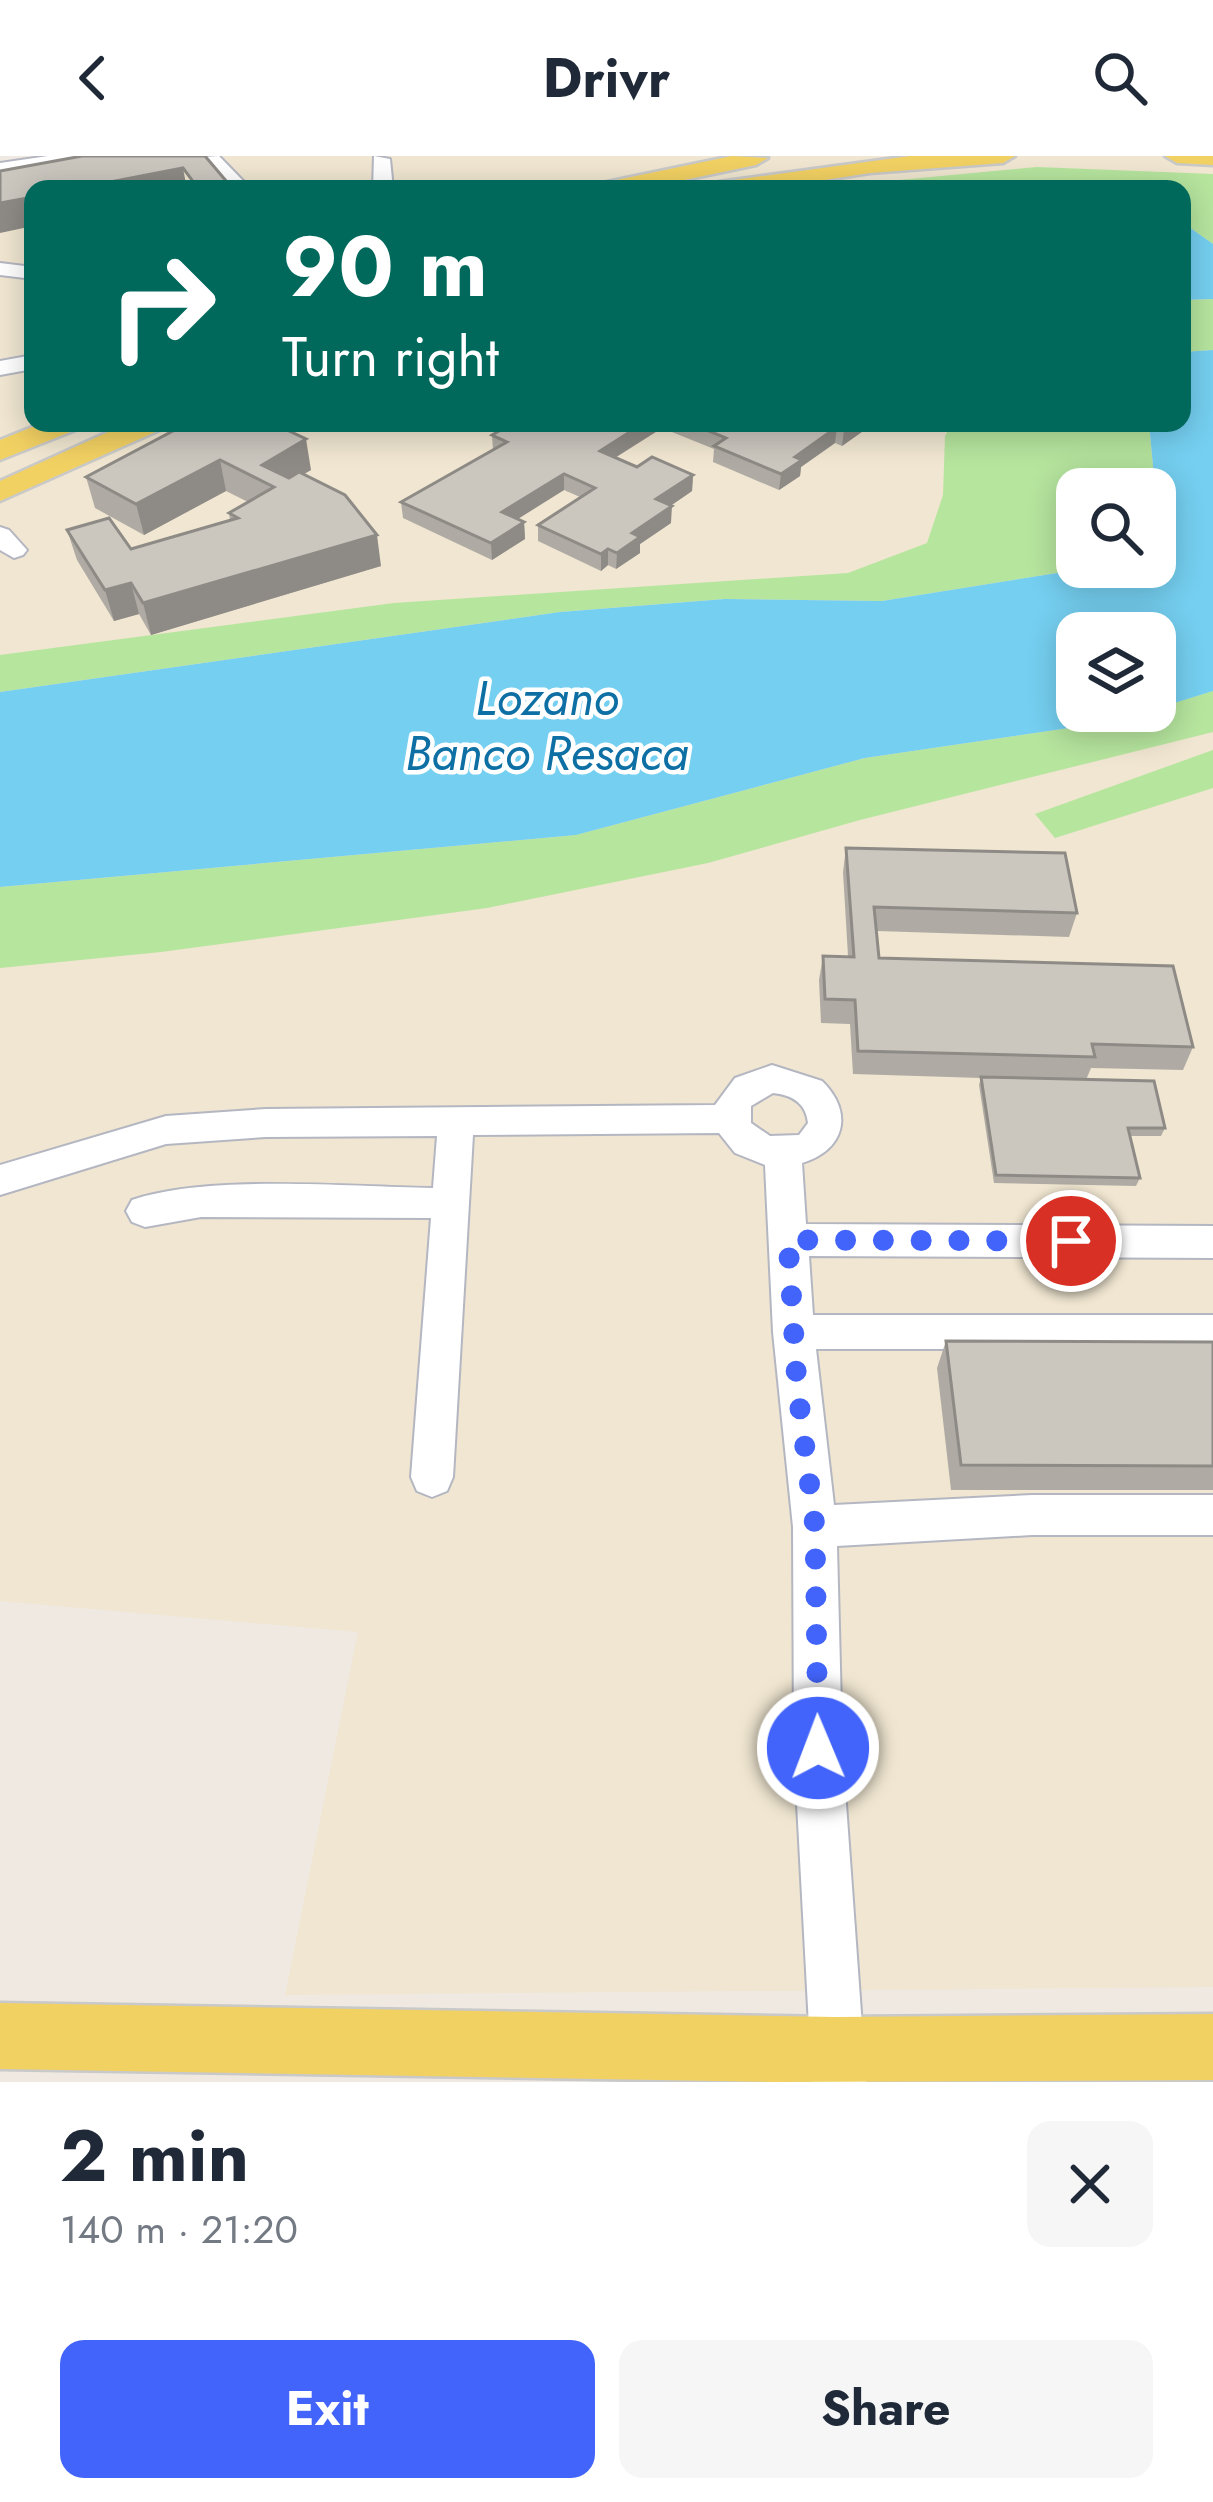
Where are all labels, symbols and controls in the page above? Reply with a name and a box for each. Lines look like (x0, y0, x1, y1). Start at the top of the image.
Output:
text: Drivr (543, 39, 670, 117)
icon: back (60, 45, 126, 111)
icon: search (1087, 45, 1153, 111)
text: 90 m (282, 206, 488, 328)
icon: right (84, 228, 240, 384)
text: Turn right (282, 318, 499, 396)
map controls (1056, 468, 1176, 732)
button: search (1056, 468, 1176, 588)
button: layers (1056, 612, 1176, 732)
water label: Lozano Banco Resaca (405, 664, 689, 788)
pin (1020, 1190, 1122, 1292)
icon: arrive (1038, 1208, 1104, 1274)
position arrow (755, 1685, 881, 1811)
text: 2 min (60, 2104, 249, 2208)
button: close (1027, 2121, 1153, 2247)
text: 140 m · 21:20 (60, 2201, 298, 2258)
button: Exit (60, 2340, 595, 2478)
button: Share (619, 2340, 1153, 2478)

